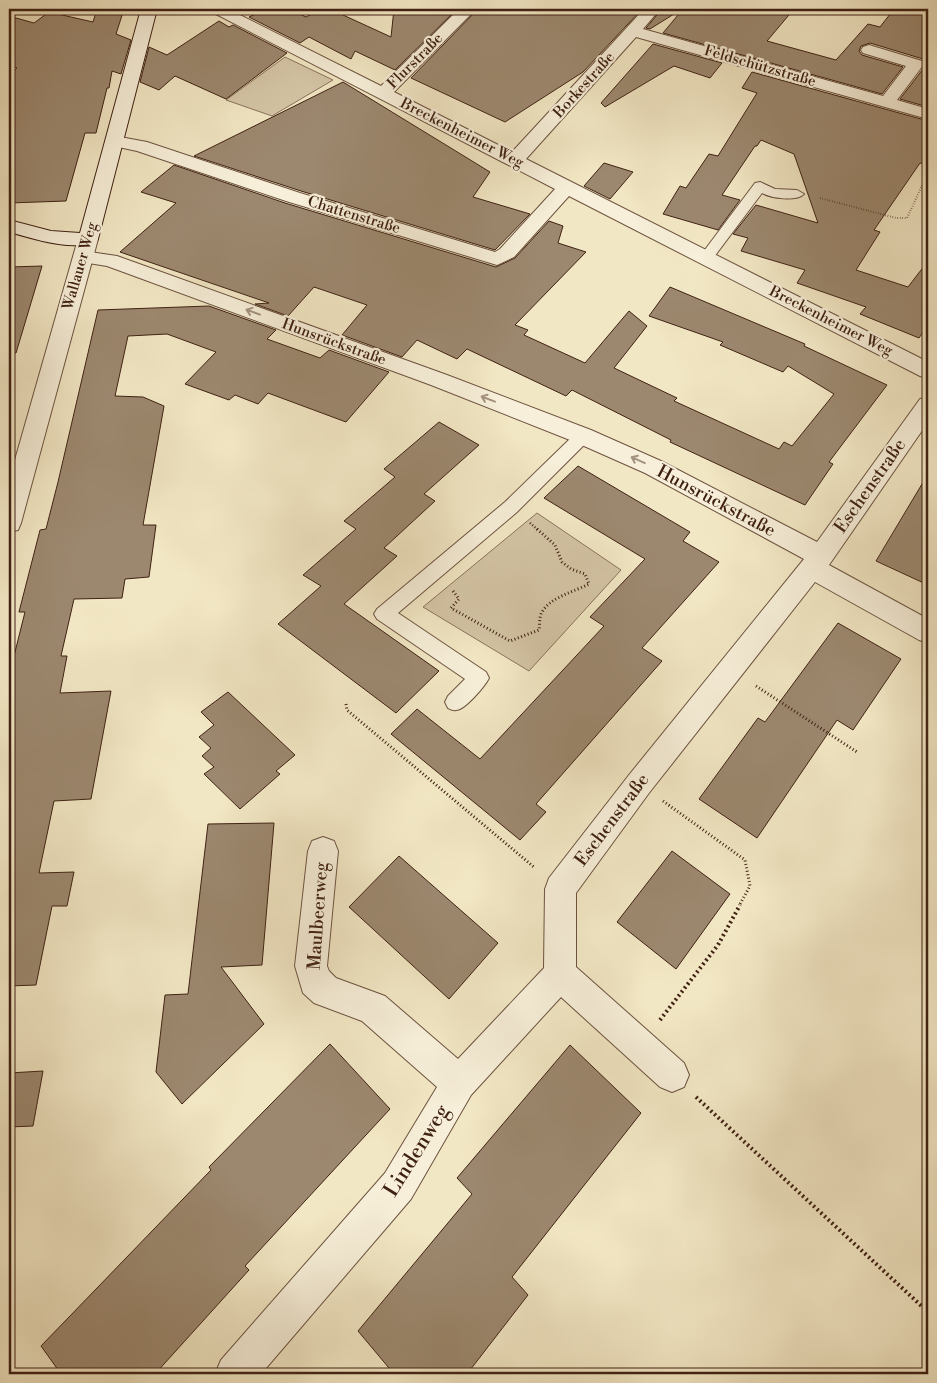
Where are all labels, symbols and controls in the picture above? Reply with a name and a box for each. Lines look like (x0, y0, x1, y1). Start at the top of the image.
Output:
street label: Flurstraße (383, 29, 447, 93)
street label: Feldschützstraße (702, 41, 818, 91)
street label: Borkestraße (549, 48, 619, 123)
street label: Breckenheimer Weg (396, 93, 527, 172)
street label: Chattenstraße (305, 192, 403, 238)
street label: Wallauer Weg (58, 220, 102, 313)
street label: Breckenheimer Weg (765, 281, 896, 360)
one-way arrow (246, 307, 262, 316)
street label: Hunsrückstraße (279, 314, 389, 370)
one-way arrow (481, 394, 496, 403)
street label: Eschenstraße (829, 434, 911, 538)
one-way arrow (631, 455, 646, 465)
street label: Hunsrückstraße (653, 460, 779, 542)
street label: Eschenstraße (570, 769, 654, 871)
street label: Maulbeerweg (303, 861, 333, 971)
street label: Lindenweg (378, 1100, 456, 1202)

